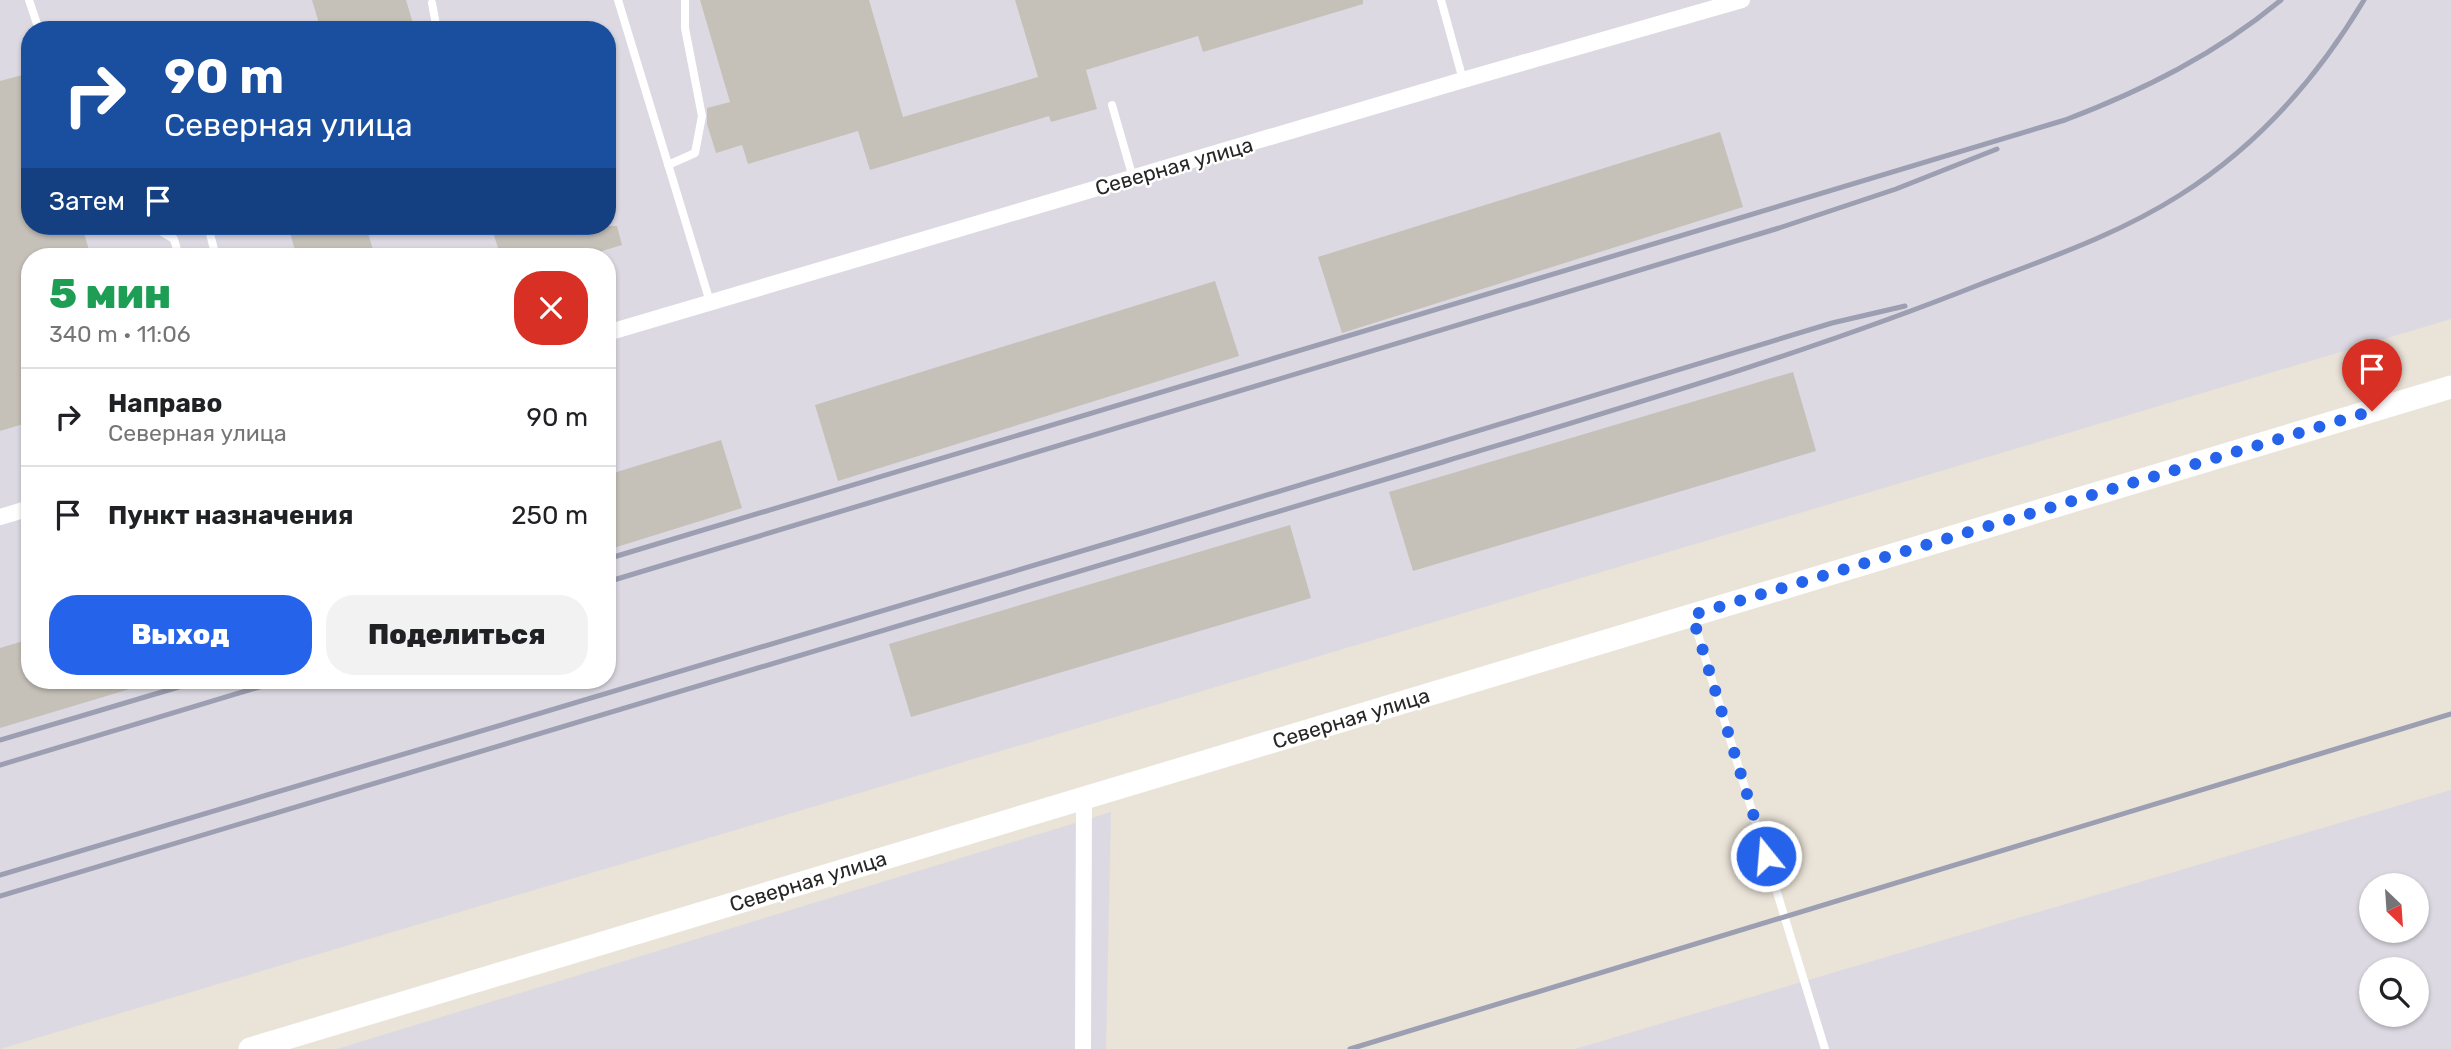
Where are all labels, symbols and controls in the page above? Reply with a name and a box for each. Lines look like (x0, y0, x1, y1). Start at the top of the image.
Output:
text: 90 m (164, 47, 284, 105)
icon: right (49, 49, 140, 140)
text: Северная улица (164, 106, 413, 144)
street label: Северная улица (1092, 131, 1256, 201)
icon: arrive (139, 182, 177, 220)
text: Затем (49, 186, 125, 217)
text: 5 мин (49, 269, 171, 319)
button: close (514, 271, 588, 345)
text: 340 m · 11:06 (49, 320, 191, 348)
pin (2342, 339, 2402, 411)
icon: arrive (2353, 350, 2391, 388)
text: Направо (108, 388, 222, 419)
icon: right (49, 398, 87, 436)
text: 90 m (527, 402, 588, 433)
text: Северная улица (108, 419, 287, 447)
icon: arrive (49, 496, 87, 534)
text: Пункт назначения (108, 500, 353, 531)
text: 250 m (511, 500, 588, 531)
button: Выход (49, 595, 312, 675)
button: Поделиться (326, 595, 588, 675)
street label: Северная улица (1269, 682, 1433, 754)
position arrow (1729, 819, 1803, 893)
street label: Северная улица (726, 845, 890, 917)
north arrow (2359, 873, 2429, 943)
map controls (2359, 873, 2429, 1027)
button: search (2359, 957, 2429, 1027)

